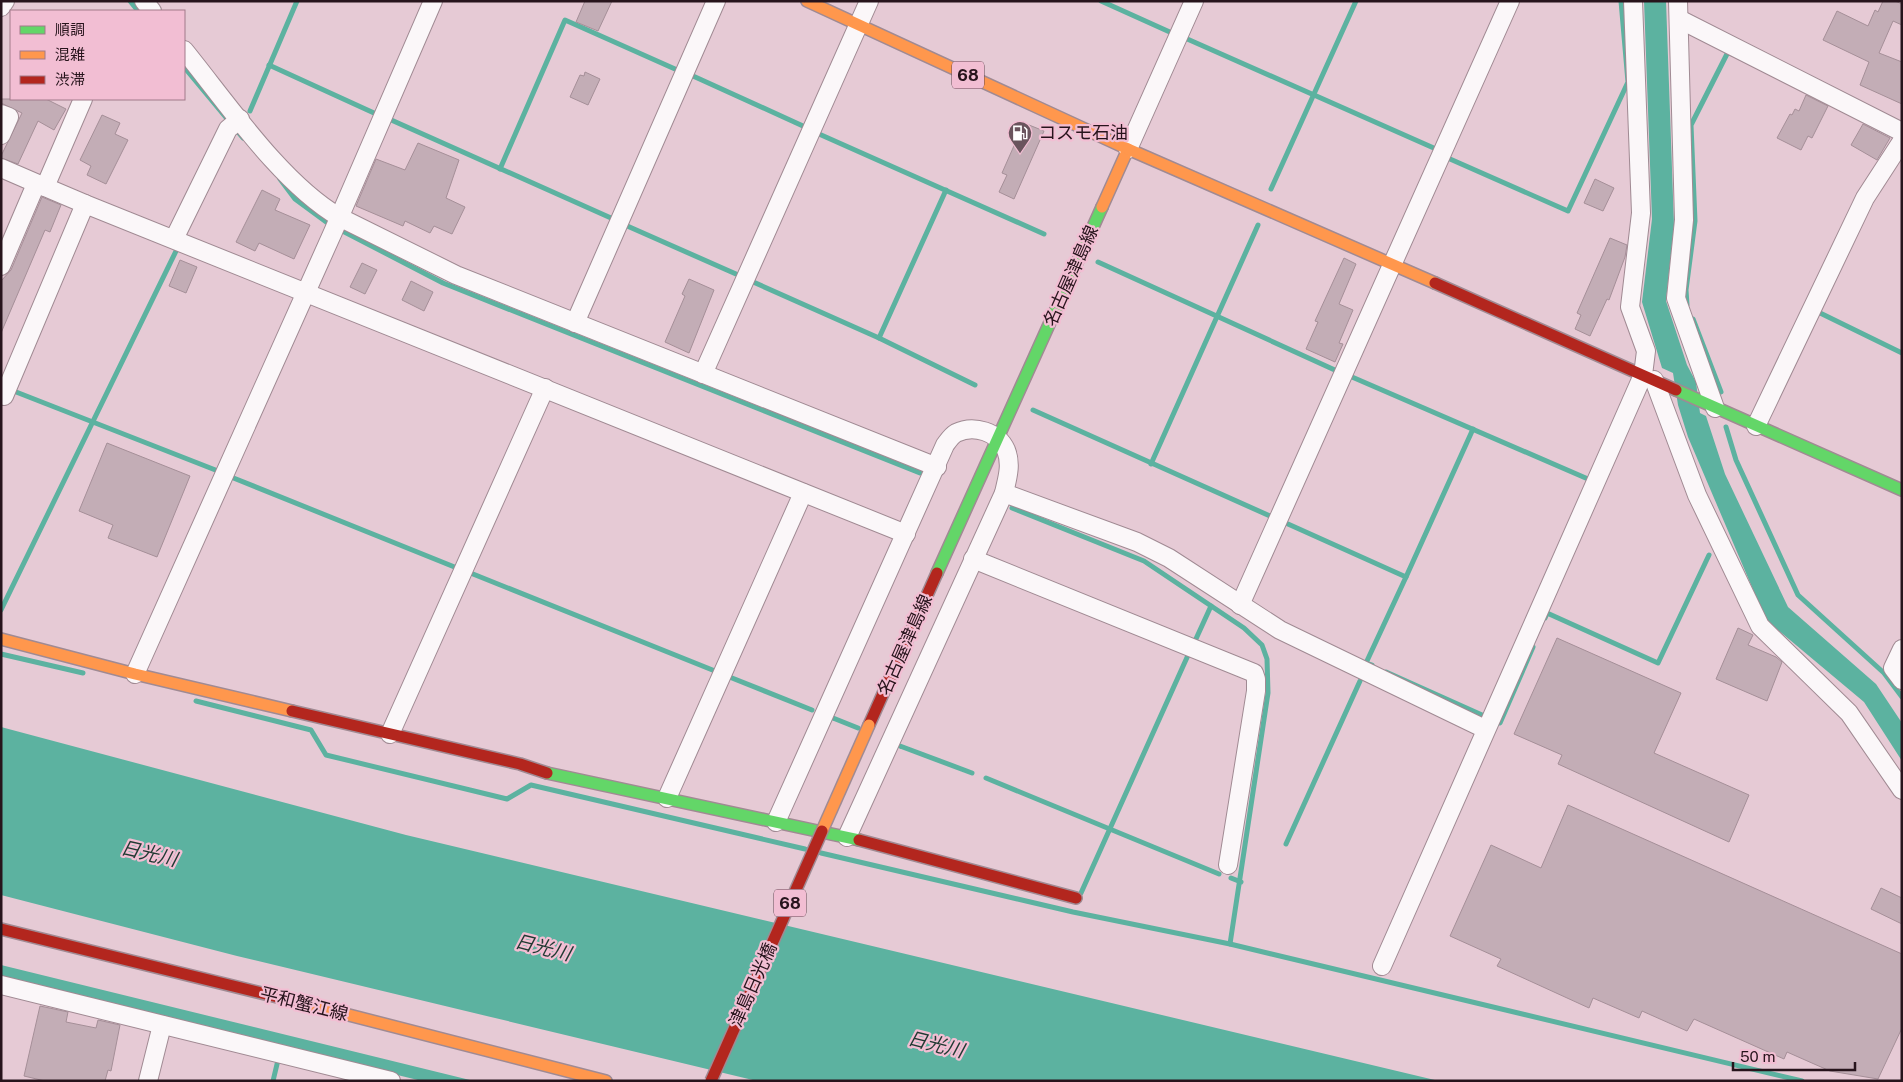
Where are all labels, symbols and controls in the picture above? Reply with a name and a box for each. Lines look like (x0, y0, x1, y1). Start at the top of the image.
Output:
legend (10, 10, 185, 100)
text: 順調 (55, 21, 85, 38)
text: 混雑 (55, 46, 85, 63)
road number: 68 (952, 62, 984, 88)
text: 渋滞 (55, 71, 85, 88)
fuel station icon: コスモ石油 (1007, 120, 1033, 154)
place label: コスモ石油 (1038, 122, 1128, 143)
street label: 名古屋津島線 (1039, 222, 1102, 329)
street label: 名古屋津島線 (873, 591, 936, 698)
water label: 日光川 (119, 836, 181, 871)
road number: 68 (774, 890, 806, 916)
water label: 日光川 (513, 929, 575, 965)
street label: 津島日光橋 (725, 939, 780, 1030)
street label: 平和蟹江線 (258, 982, 350, 1025)
water label: 日光川 (906, 1026, 968, 1062)
scale bar (1733, 1040, 1856, 1072)
text: 50 m (1740, 1048, 1775, 1065)

